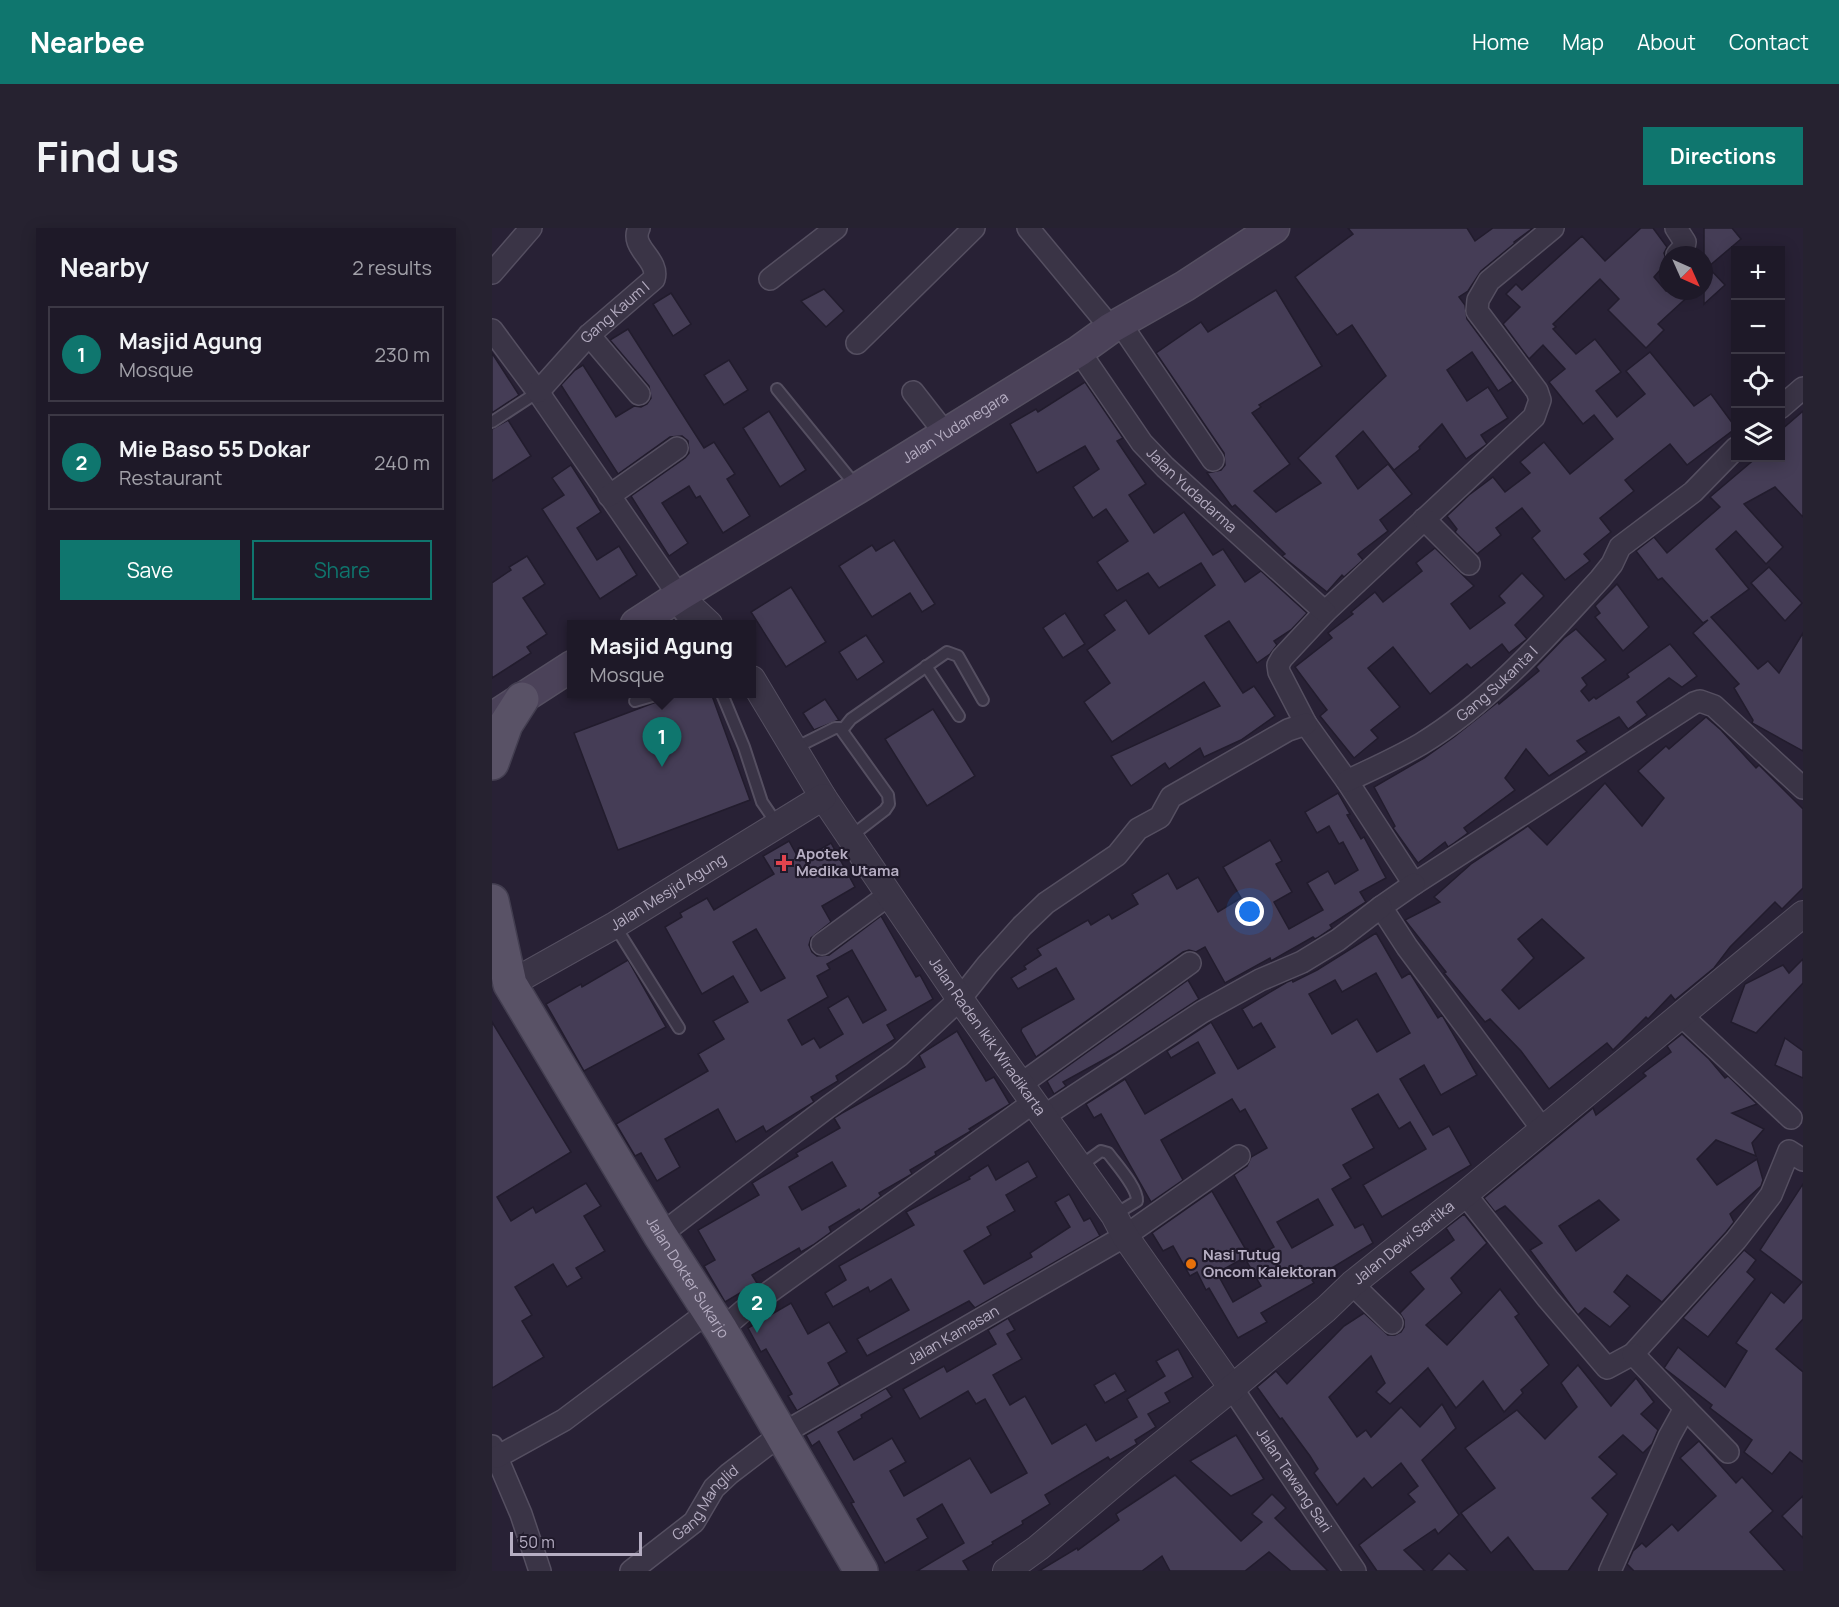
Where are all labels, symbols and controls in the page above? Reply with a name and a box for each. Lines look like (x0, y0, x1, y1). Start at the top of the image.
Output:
text: Nearbee (30, 23, 145, 61)
text: Home (1472, 28, 1529, 56)
text: Map (1562, 28, 1604, 56)
text: About (1637, 28, 1696, 56)
text: Contact (1729, 28, 1809, 56)
text: Find us (36, 127, 179, 185)
button: Directions (1643, 127, 1803, 185)
north arrow (1659, 246, 1713, 300)
map controls (1731, 246, 1785, 462)
button: + (1731, 246, 1785, 300)
text: Nearby (60, 249, 149, 285)
text: 2 results (352, 254, 432, 281)
street label: Gang Kaum I (575, 276, 654, 348)
button: − (1731, 300, 1785, 354)
text: Masjid Agung (119, 326, 262, 356)
text: 1 (77, 341, 86, 368)
text: 230 m (374, 341, 430, 368)
button: locate (1731, 354, 1785, 408)
text: Mosque (119, 356, 193, 383)
street label: Jalan Yudanegara (898, 386, 1012, 468)
button: layers (1731, 408, 1785, 462)
text: Mie Baso 55 Dokar (119, 434, 311, 464)
street label: Jalan Yudadarma (1142, 443, 1242, 537)
text: 2 (76, 449, 87, 476)
text: 240 m (374, 449, 430, 476)
text: Restaurant (119, 464, 223, 491)
button: Save (60, 540, 240, 600)
button: Share (252, 540, 432, 600)
popup (567, 620, 756, 698)
text: Masjid Agung (590, 631, 733, 661)
street label: Gang Sukanta I (1452, 641, 1542, 726)
text: Mosque (590, 661, 664, 688)
pin: 1 (642, 718, 682, 767)
place label: Apotek Medika Utama (796, 843, 899, 881)
street label: Jalan Mesjid Agung (606, 848, 730, 936)
marker: Apotek Medika Utama (777, 856, 791, 870)
your location (1235, 897, 1264, 926)
street label: Jalan Raden Ikik Wiradikarta (924, 953, 1051, 1120)
street label: Jalan Dewi Sartika (1348, 1195, 1459, 1289)
street label: Jalan Dokter Sukarjo (641, 1213, 735, 1342)
place label: Nasi Tutug Oncom Kalektoran (1203, 1244, 1337, 1282)
marker: Nasi Tutug Oncom Kalektoran (1184, 1257, 1198, 1271)
pin: 2 (738, 1284, 776, 1333)
street label: Jalan Kamasan (903, 1300, 1003, 1369)
street label: Jalan Tawang Sari (1252, 1423, 1337, 1536)
street label: Gang Manglid (667, 1460, 743, 1545)
scale bar (510, 1529, 642, 1556)
text: 50 m (519, 1531, 555, 1553)

